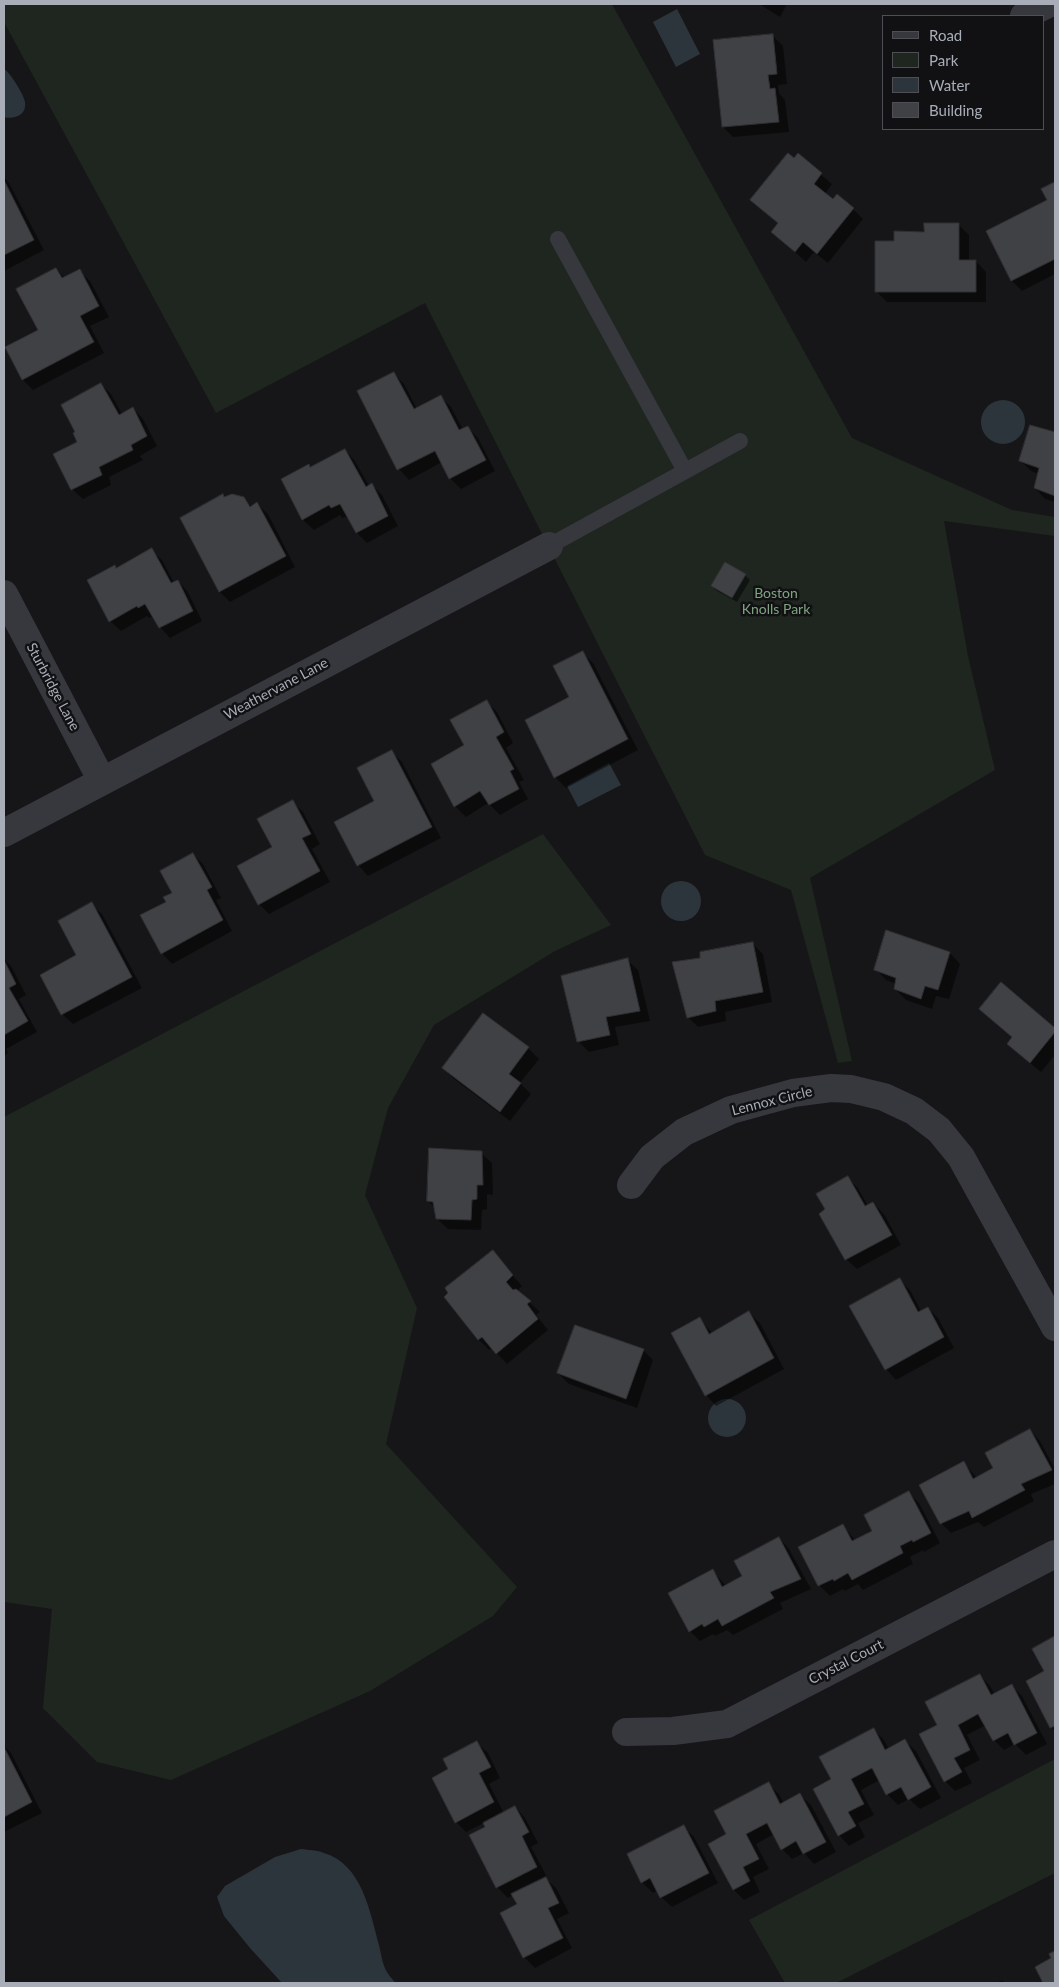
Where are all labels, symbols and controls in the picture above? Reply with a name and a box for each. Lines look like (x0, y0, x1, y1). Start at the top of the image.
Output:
legend (882, 15, 1044, 130)
text: Road (929, 26, 962, 44)
text: Park (929, 51, 958, 69)
text: Water (929, 76, 970, 94)
text: Building (929, 101, 982, 119)
park label: Boston Knolls Park (742, 585, 810, 618)
street label: Sturbridge Lane (23, 640, 83, 734)
street label: Weathervane Lane (221, 654, 331, 724)
street label: Lennox Circle (730, 1083, 814, 1119)
street label: Crystal Court (806, 1636, 886, 1688)

